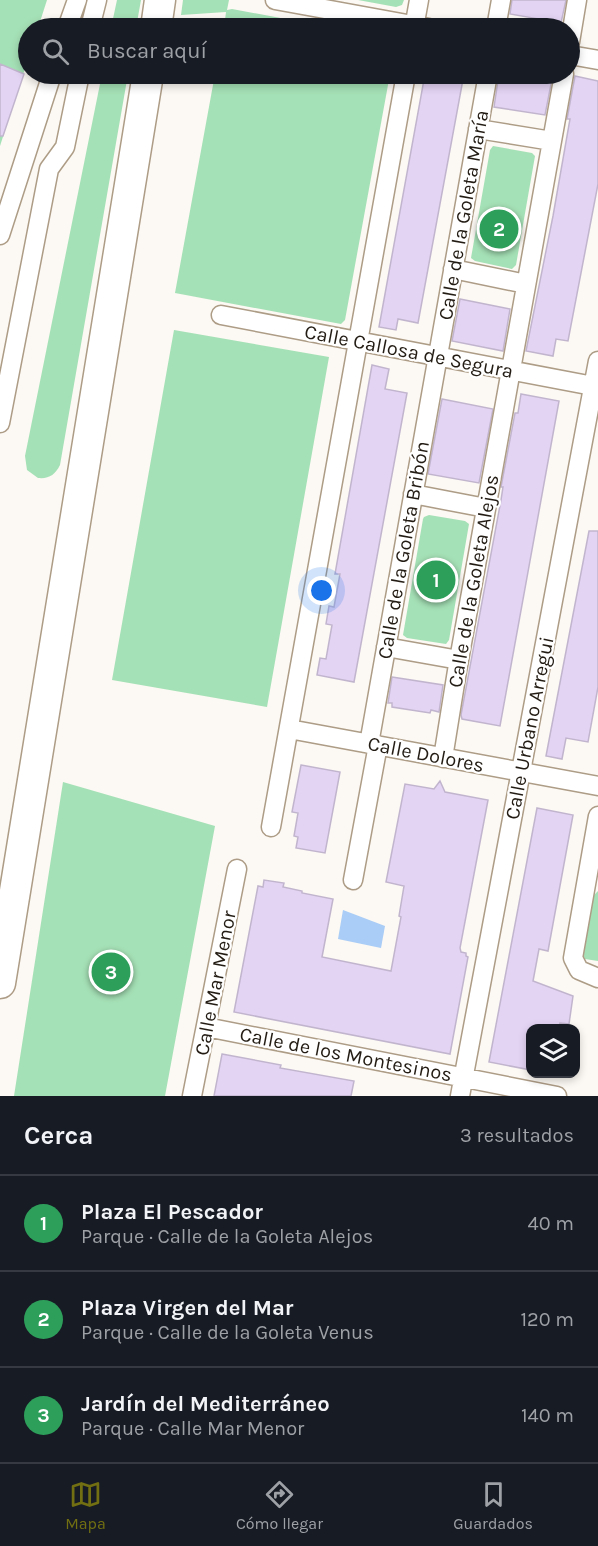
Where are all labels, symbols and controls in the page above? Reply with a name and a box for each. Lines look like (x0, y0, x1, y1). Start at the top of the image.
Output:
search box (18, 18, 580, 84)
icon: search (39, 35, 72, 68)
text: Buscar aquí (87, 38, 207, 64)
street label: Calle de la Goleta María (434, 108, 493, 322)
pin: 2 (480, 206, 518, 252)
street label: Calle Callosa de Segura (303, 320, 515, 383)
street label: Calle de la Goleta Bribón (373, 439, 434, 661)
street label: Calle de la Goleta Alejos (443, 473, 504, 689)
pin: 1 (416, 558, 456, 602)
your location (307, 576, 336, 605)
street label: Calle Urbano Arregui (500, 635, 559, 822)
street label: Calle Dolores (366, 732, 486, 777)
street label: Calle Mar Menor (190, 908, 241, 1057)
pin: 3 (92, 950, 130, 994)
street label: Calle de los Montesinos (238, 1023, 454, 1086)
map controls (526, 1024, 580, 1078)
button: layers (526, 1024, 580, 1078)
text: Cerca (24, 1120, 93, 1151)
text: 3 resultados (460, 1124, 574, 1147)
text: Plaza El Pescador (81, 1199, 263, 1225)
text: 1 (40, 1212, 47, 1235)
text: 40 m (528, 1212, 574, 1235)
text: Parque · Calle de la Goleta Alejos (81, 1225, 373, 1248)
text: Plaza Virgen del Mar (81, 1295, 294, 1321)
text: 2 (37, 1308, 50, 1331)
text: 120 m (520, 1308, 574, 1331)
text: Parque · Calle de la Goleta Venus (81, 1321, 374, 1344)
text: Jardín del Mediterráneo (81, 1391, 330, 1417)
text: 3 (37, 1404, 50, 1427)
text: 140 m (521, 1404, 574, 1427)
text: Parque · Calle Mar Menor (81, 1417, 304, 1440)
tab: Mapa (65, 1478, 106, 1533)
tab: Cómo llegar (236, 1478, 323, 1533)
tab: Guardados (453, 1478, 533, 1533)

